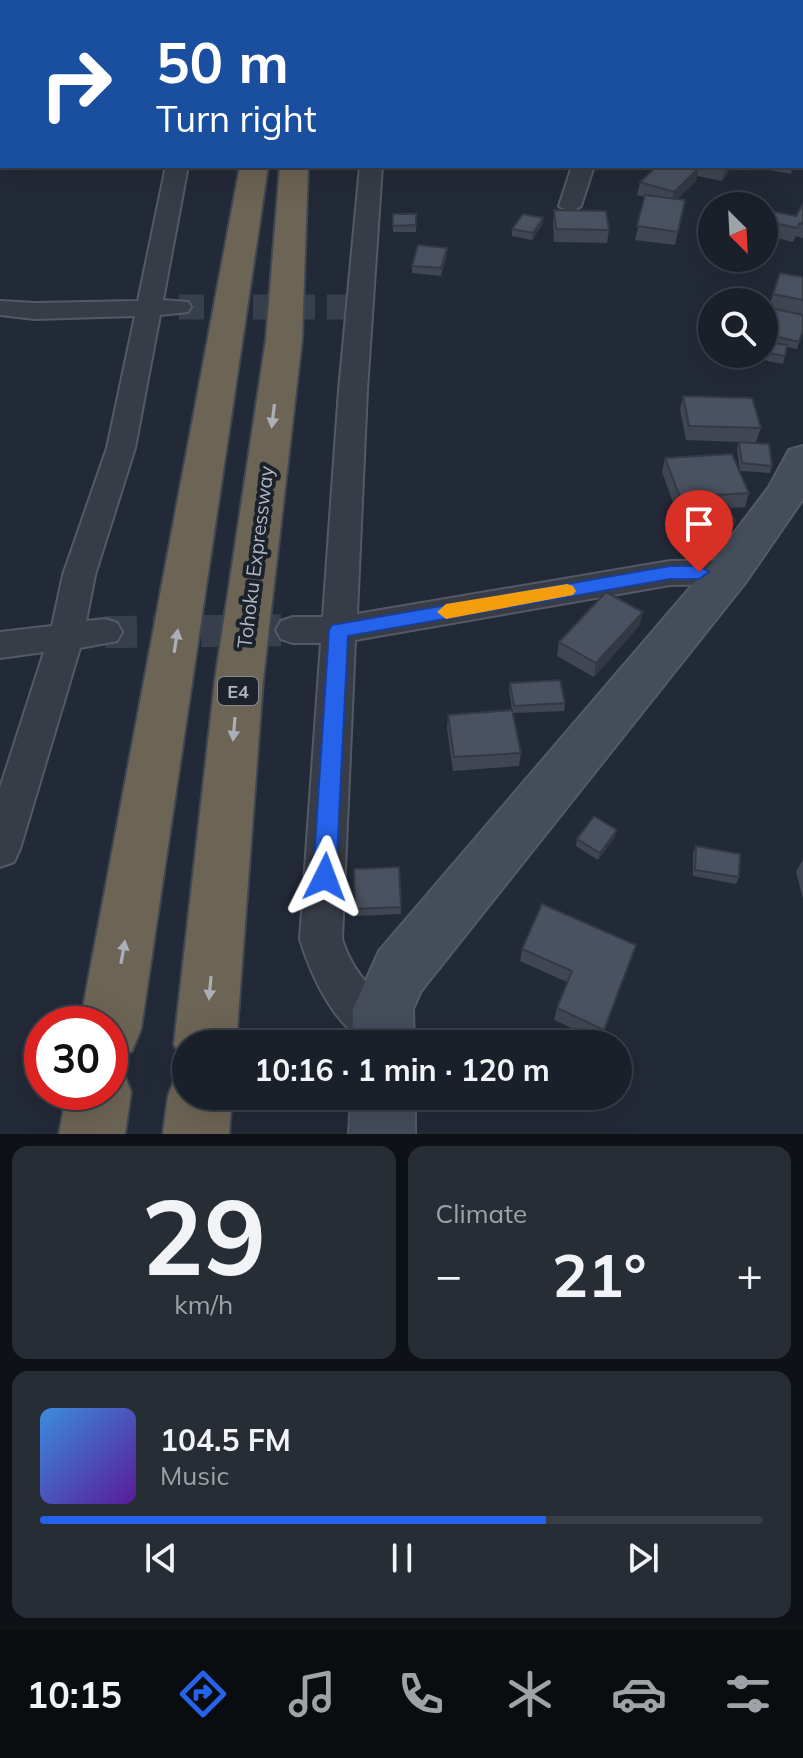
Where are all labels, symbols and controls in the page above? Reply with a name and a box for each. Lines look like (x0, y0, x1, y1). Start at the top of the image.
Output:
text: 50 m (156, 27, 289, 97)
icon: right (24, 32, 128, 136)
text: Turn right (156, 96, 317, 141)
north arrow (698, 192, 778, 272)
map controls (698, 192, 778, 368)
button: search (698, 288, 778, 368)
one-way arrow (266, 404, 279, 429)
street label: Tohoku Expressway (231, 464, 279, 650)
pin (665, 490, 733, 572)
icon: arrive (677, 502, 721, 546)
one-way arrow (170, 628, 183, 653)
road number: E4 (218, 677, 258, 705)
one-way arrow (228, 717, 241, 742)
position arrow (283, 835, 367, 919)
one-way arrow (118, 939, 130, 964)
one-way arrow (203, 976, 216, 1001)
speed limit sign: 30 (24, 1006, 128, 1110)
text: 10:16 · 1 min · 120 m (254, 1051, 550, 1089)
text: 29 (141, 1170, 266, 1301)
text: Climate (436, 1197, 527, 1230)
text: 21° (552, 1237, 647, 1312)
text: − (436, 1247, 462, 1302)
text: + (737, 1247, 763, 1302)
text: km/h (174, 1288, 233, 1321)
text: 104.5 FM (160, 1421, 291, 1459)
text: Music (160, 1459, 229, 1492)
icon: previous (139, 1536, 183, 1580)
icon: pause (380, 1536, 424, 1580)
icon: next (621, 1536, 665, 1580)
icon: directions (175, 1666, 231, 1722)
icon: music (284, 1666, 340, 1722)
icon: phone (393, 1666, 449, 1722)
icon: climate (502, 1666, 558, 1722)
icon: car (611, 1666, 667, 1722)
icon: filters (720, 1666, 776, 1722)
text: 10:15 (27, 1672, 122, 1717)

